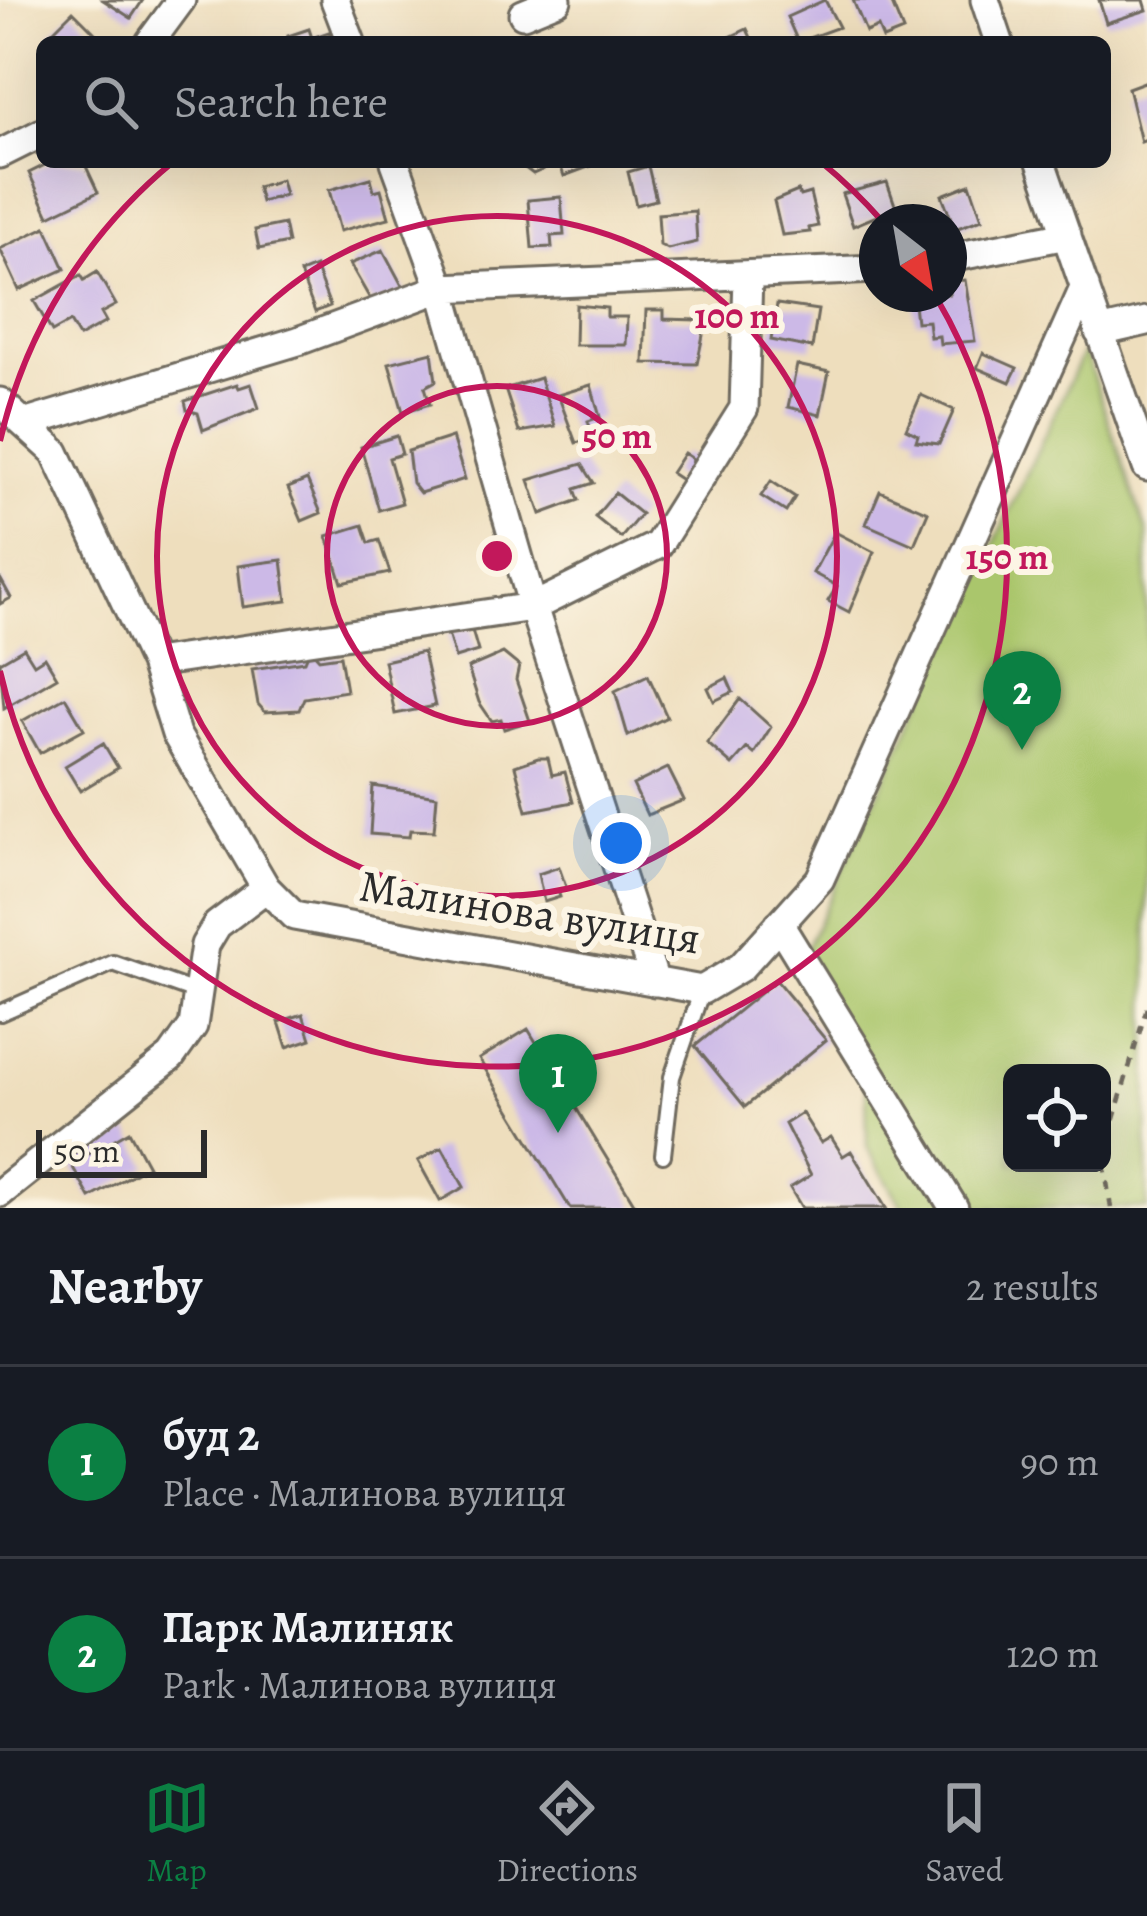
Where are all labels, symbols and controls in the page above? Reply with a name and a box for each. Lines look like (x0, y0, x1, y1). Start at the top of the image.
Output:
search box (36, 36, 1111, 168)
icon: search (78, 69, 144, 135)
text: Search here (174, 71, 388, 133)
north arrow (859, 204, 967, 312)
text: 100 m (694, 291, 780, 340)
text: 50 m (582, 411, 652, 460)
text: 150 m (966, 532, 1048, 581)
centre of rings (476, 535, 518, 577)
pin: 2 (983, 651, 1061, 750)
your location (591, 813, 651, 873)
street label: Малинова вулиця (355, 854, 705, 970)
pin: 1 (519, 1034, 597, 1133)
map controls (1003, 1064, 1111, 1172)
button: locate (1003, 1064, 1111, 1172)
scale bar (36, 1124, 207, 1177)
text: 50 m (54, 1128, 120, 1173)
text: Nearby (48, 1251, 202, 1321)
text: 2 results (966, 1260, 1099, 1313)
text: буд 2 (162, 1404, 259, 1466)
text: 1 (80, 1435, 94, 1488)
text: 90 m (1020, 1435, 1099, 1488)
text: Place · Малинова вулиця (162, 1466, 566, 1519)
text: Парк Малиняк (162, 1596, 453, 1658)
text: 2 (78, 1627, 96, 1680)
text: 120 m (1006, 1627, 1099, 1680)
text: Park · Малинова вулиця (162, 1658, 557, 1711)
tab: Map (144, 1775, 210, 1892)
tab: Directions (497, 1775, 638, 1892)
tab: Saved (925, 1775, 1003, 1892)

